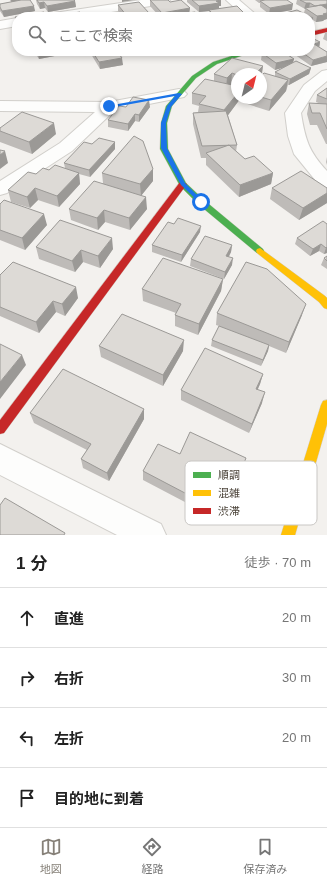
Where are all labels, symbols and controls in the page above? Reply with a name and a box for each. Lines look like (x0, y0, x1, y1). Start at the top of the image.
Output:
search box (12, 12, 315, 56)
icon: search (26, 23, 48, 45)
text: ここで検索 (58, 27, 133, 44)
north arrow (231, 68, 267, 104)
route end (100, 97, 118, 115)
route start (192, 193, 210, 211)
legend (185, 461, 317, 525)
text: 順調 (218, 469, 240, 481)
text: 混雑 (218, 487, 240, 499)
text: 渋滞 (218, 505, 240, 517)
text: 1 分 (16, 554, 47, 573)
text: 徒歩 · 70 m (245, 555, 311, 570)
icon: ahead (16, 607, 38, 629)
text: 直進 (54, 610, 84, 627)
text: 20 m (282, 610, 311, 625)
icon: right (16, 667, 38, 689)
text: 右折 (54, 670, 84, 687)
text: 30 m (282, 670, 311, 685)
icon: left (16, 727, 38, 749)
text: 左折 (54, 730, 84, 747)
text: 20 m (282, 730, 311, 745)
icon: arrive (16, 787, 38, 809)
text: 目的地に到着 (54, 790, 144, 807)
tab: 地図 (40, 836, 62, 876)
tab: 経路 (141, 836, 163, 876)
tab: 保存済み (243, 836, 287, 876)

